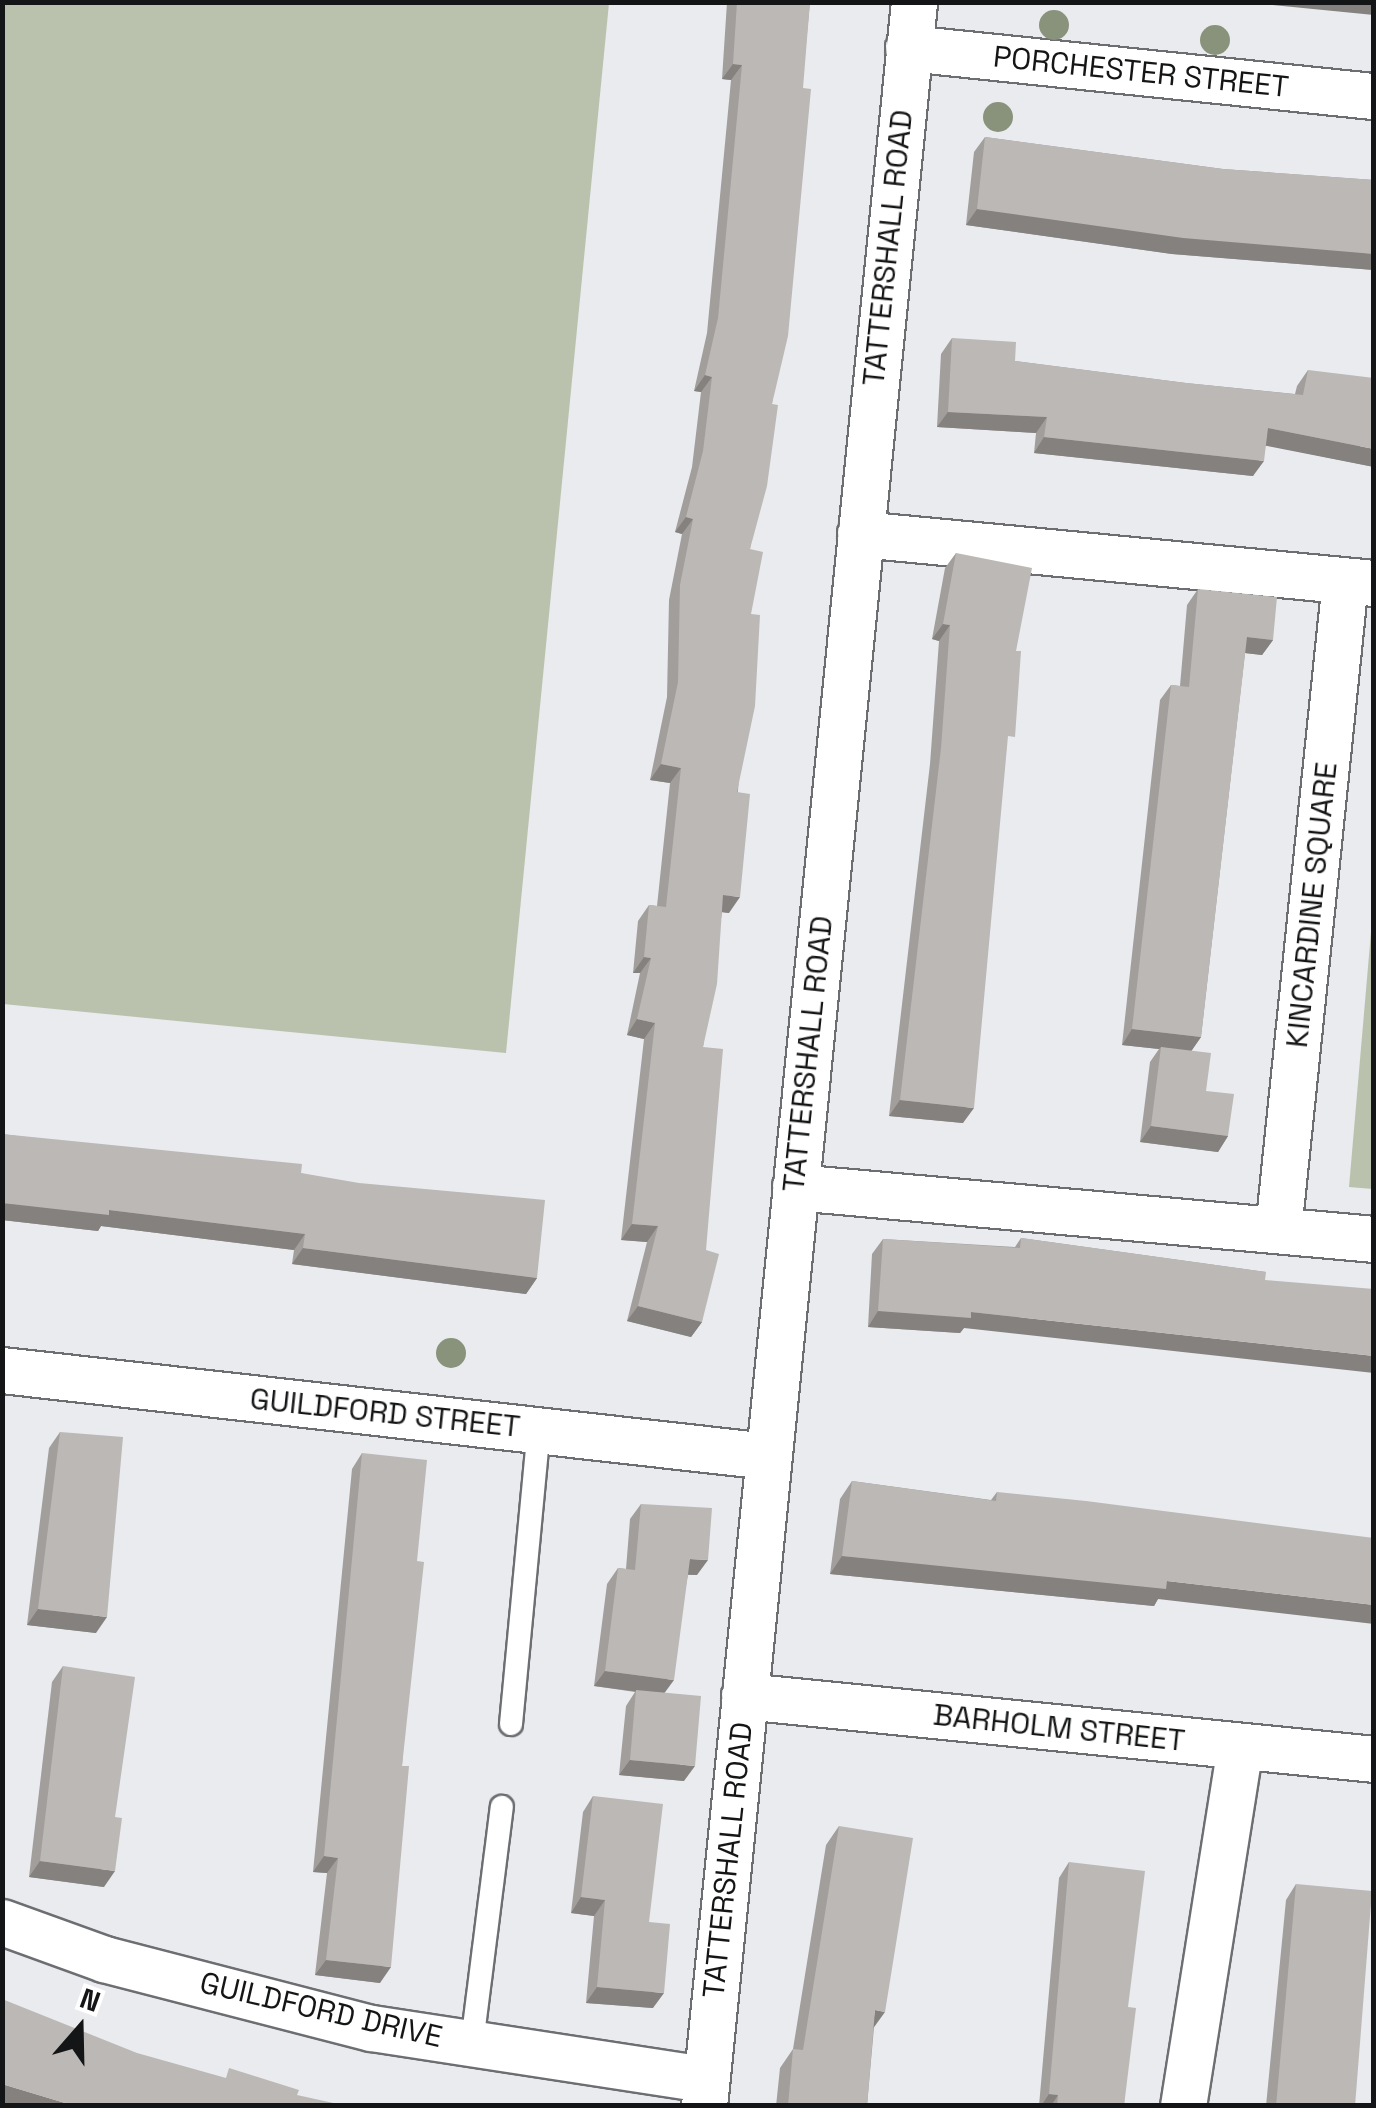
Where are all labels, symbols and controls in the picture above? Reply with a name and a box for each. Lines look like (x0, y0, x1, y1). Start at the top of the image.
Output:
street label: PORCHESTER STREET (991, 39, 1291, 105)
street label: TATTERSHALL ROAD (856, 108, 920, 388)
street label: KINCARDINE SQUARE (1279, 760, 1345, 1050)
street label: TATTERSHALL ROAD (776, 914, 840, 1194)
street label: GUILDFORD STREET (248, 1381, 522, 1445)
street label: BARHOLM STREET (931, 1697, 1187, 1759)
street label: TATTERSHALL ROAD (696, 1720, 760, 2000)
street label: GUILDFORD DRIVE (196, 1965, 446, 2055)
north arrow (30, 1978, 130, 2078)
text: N (75, 1980, 105, 2020)

